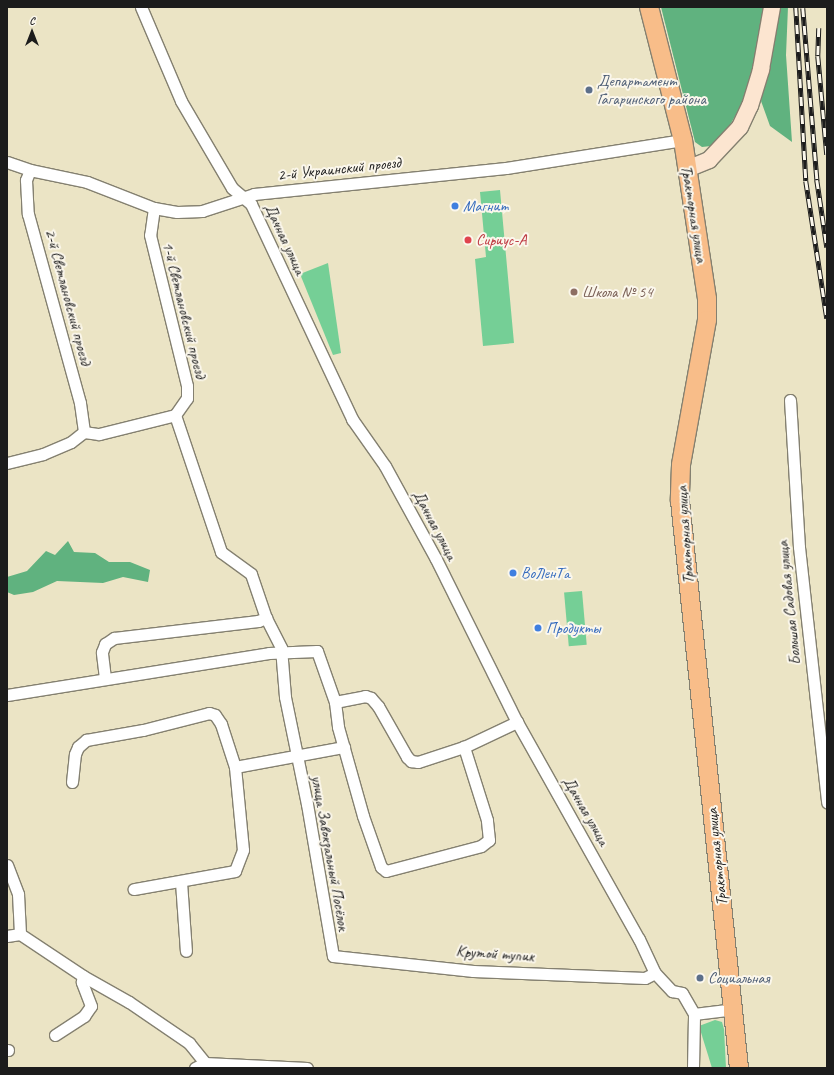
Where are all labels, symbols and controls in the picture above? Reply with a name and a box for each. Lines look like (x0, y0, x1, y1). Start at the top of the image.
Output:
north arrow (12, 12, 52, 52)
text: С (29, 13, 35, 27)
place label: Департамент Гагаринского района (597, 71, 706, 109)
marker: Департамент Гагаринского района (584, 85, 594, 95)
street label: 2-й Украинский проезд (276, 153, 402, 185)
street label: Тракторная улица (677, 164, 711, 264)
place label: Магнит (463, 196, 508, 216)
street label: Дачная улица (260, 200, 310, 278)
marker: Магнит (450, 201, 460, 211)
street label: 2-й Светлановский проезд (41, 227, 95, 367)
place label: Сириус-А (476, 230, 526, 250)
marker: Сириус-А (463, 235, 473, 245)
street label: 1-й Светлановский проезд (158, 240, 210, 380)
place label: Школа № 54 (582, 282, 653, 302)
marker: Школа № 54 (569, 287, 579, 297)
street label: Тракторная улица (672, 485, 698, 585)
street label: Дачная улица (409, 487, 461, 563)
street label: Большая Садовая улица (773, 540, 805, 666)
place label: ВоЛенТа (521, 563, 570, 583)
marker: ВоЛенТа (508, 568, 518, 578)
place label: Продукты (546, 618, 600, 638)
marker: Продукты (533, 623, 543, 633)
street label: Дачная улица (559, 773, 613, 849)
street label: улица Завокзальный Посёлок (307, 774, 353, 932)
street label: Тракторная улица (702, 807, 732, 907)
street label: Крутой тупик (455, 942, 535, 966)
place label: Социальная (708, 968, 770, 988)
marker: Социальная (695, 973, 705, 983)

